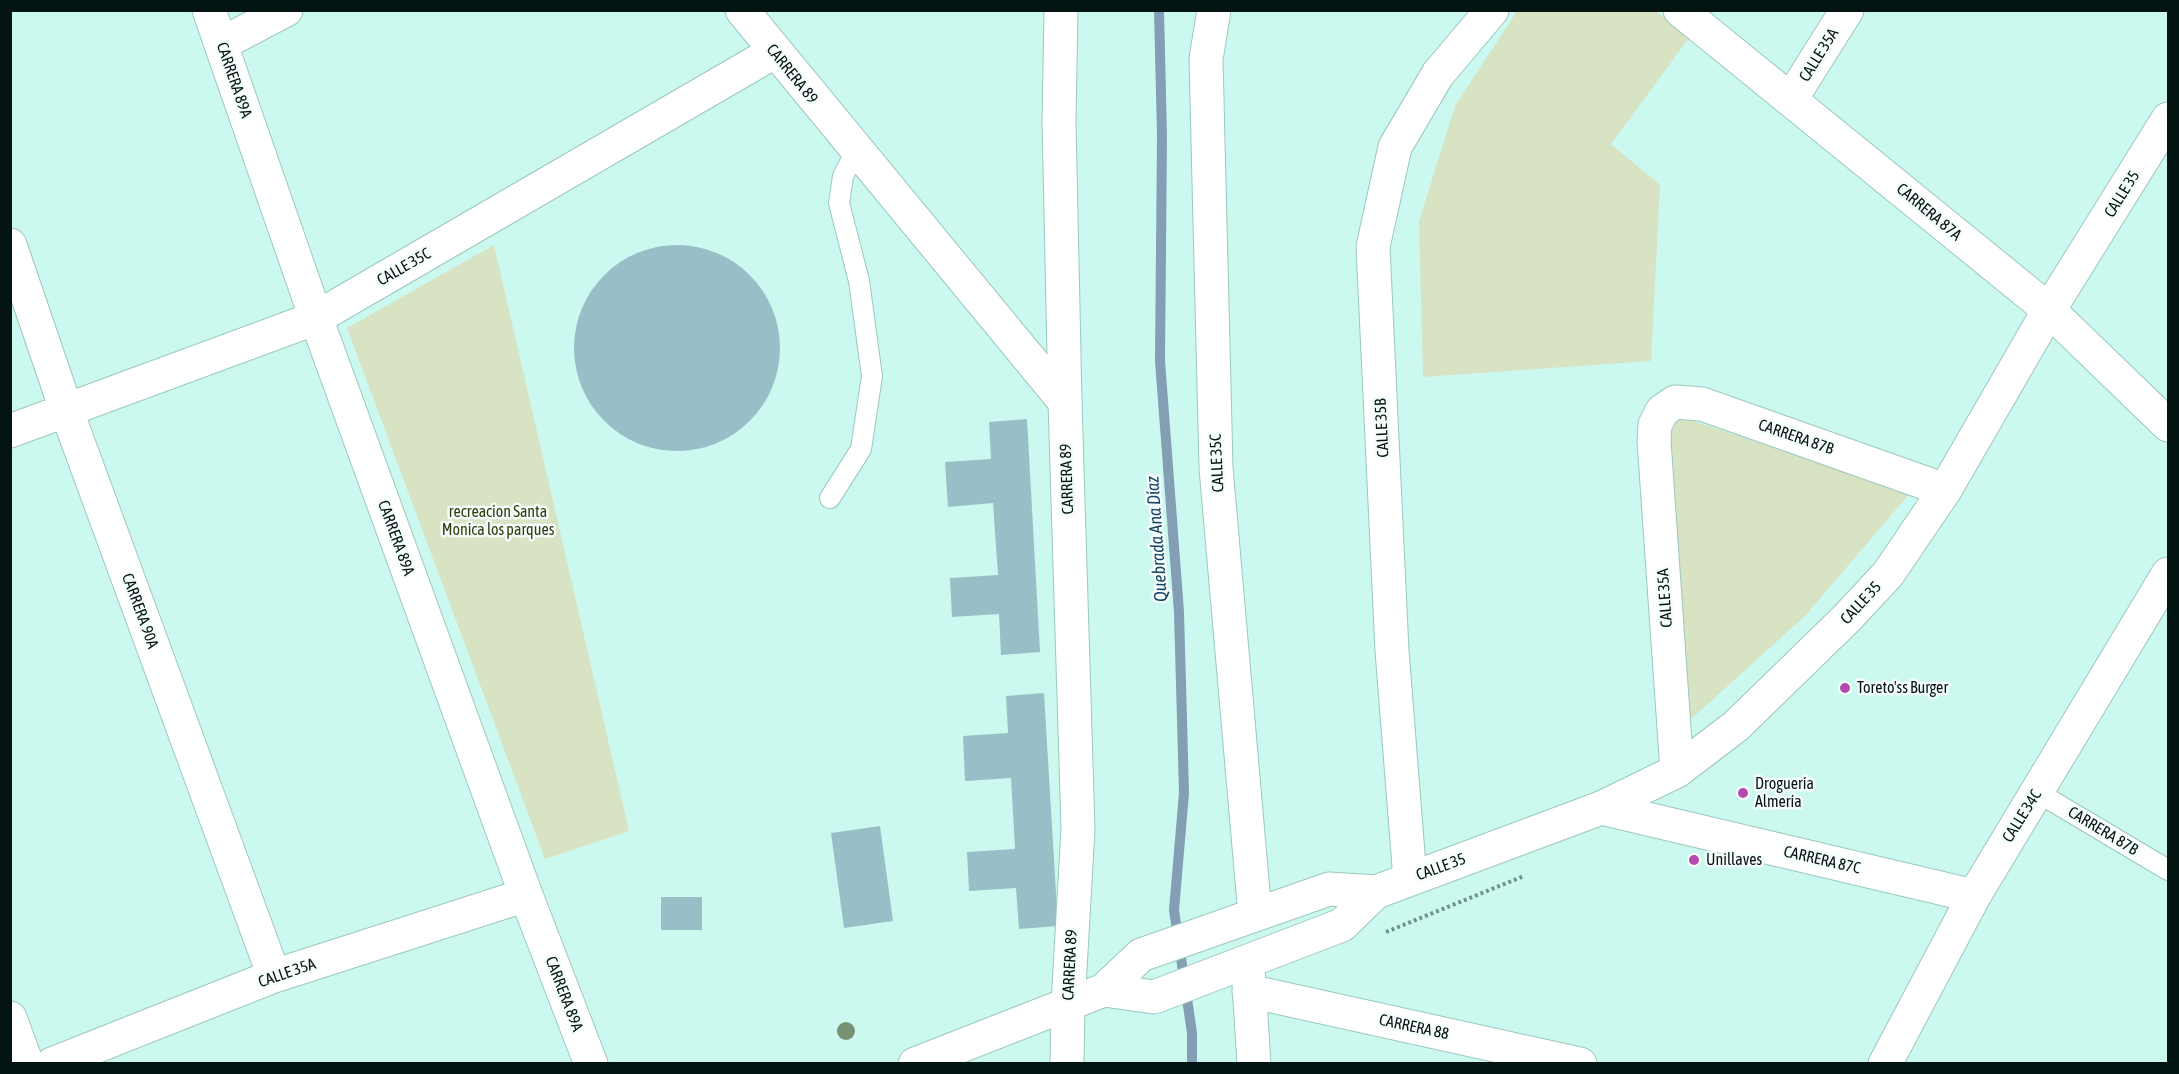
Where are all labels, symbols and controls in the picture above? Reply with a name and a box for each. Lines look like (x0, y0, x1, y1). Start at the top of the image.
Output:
street label: CALLE 35A (1795, 25, 1843, 85)
street label: CARRERA 89A (212, 40, 256, 120)
street label: CARRERA 89 (762, 40, 822, 108)
street label: CALLE 35 (2100, 167, 2144, 221)
street label: CARRERA 87A (1893, 179, 1965, 245)
street label: CALLE 35C (374, 244, 434, 290)
street label: CALLE 35B (1371, 398, 1393, 458)
street label: CARRERA 87B (1756, 415, 1836, 459)
street label: CALLE 35C (1206, 433, 1228, 493)
street label: CARRERA 89 (1056, 443, 1078, 515)
water label: Quebrada Ana Díaz (1142, 475, 1172, 603)
street label: CARRERA 89A (374, 498, 418, 578)
park label: recreacion Santa Monica los parques (442, 502, 554, 540)
street label: CALLE 35A (1653, 568, 1677, 628)
street label: CARRERA 90A (118, 571, 162, 651)
street label: CALLE 35 (1836, 578, 1886, 628)
place label: Toreto'ss Burger (1857, 678, 1948, 698)
marker: Toreto'ss Burger (1838, 681, 1852, 695)
place label: Droguería Almería (1755, 774, 1814, 812)
marker: Droguería Almería (1736, 786, 1750, 800)
street label: CALLE 34C (1998, 786, 2046, 846)
street label: CARRERA 87B (2064, 803, 2142, 859)
street label: CARRERA 87C (1782, 842, 1862, 878)
street label: CALLE 35 (1414, 849, 1468, 885)
place label: Unillaves (1706, 850, 1762, 870)
marker: Unillaves (1687, 853, 1701, 867)
street label: CARRERA 89 (1059, 929, 1081, 1001)
street label: CALLE 35A (256, 954, 318, 992)
street label: CARRERA 89A (541, 954, 587, 1034)
street label: CARRERA 88 (1377, 1010, 1451, 1044)

